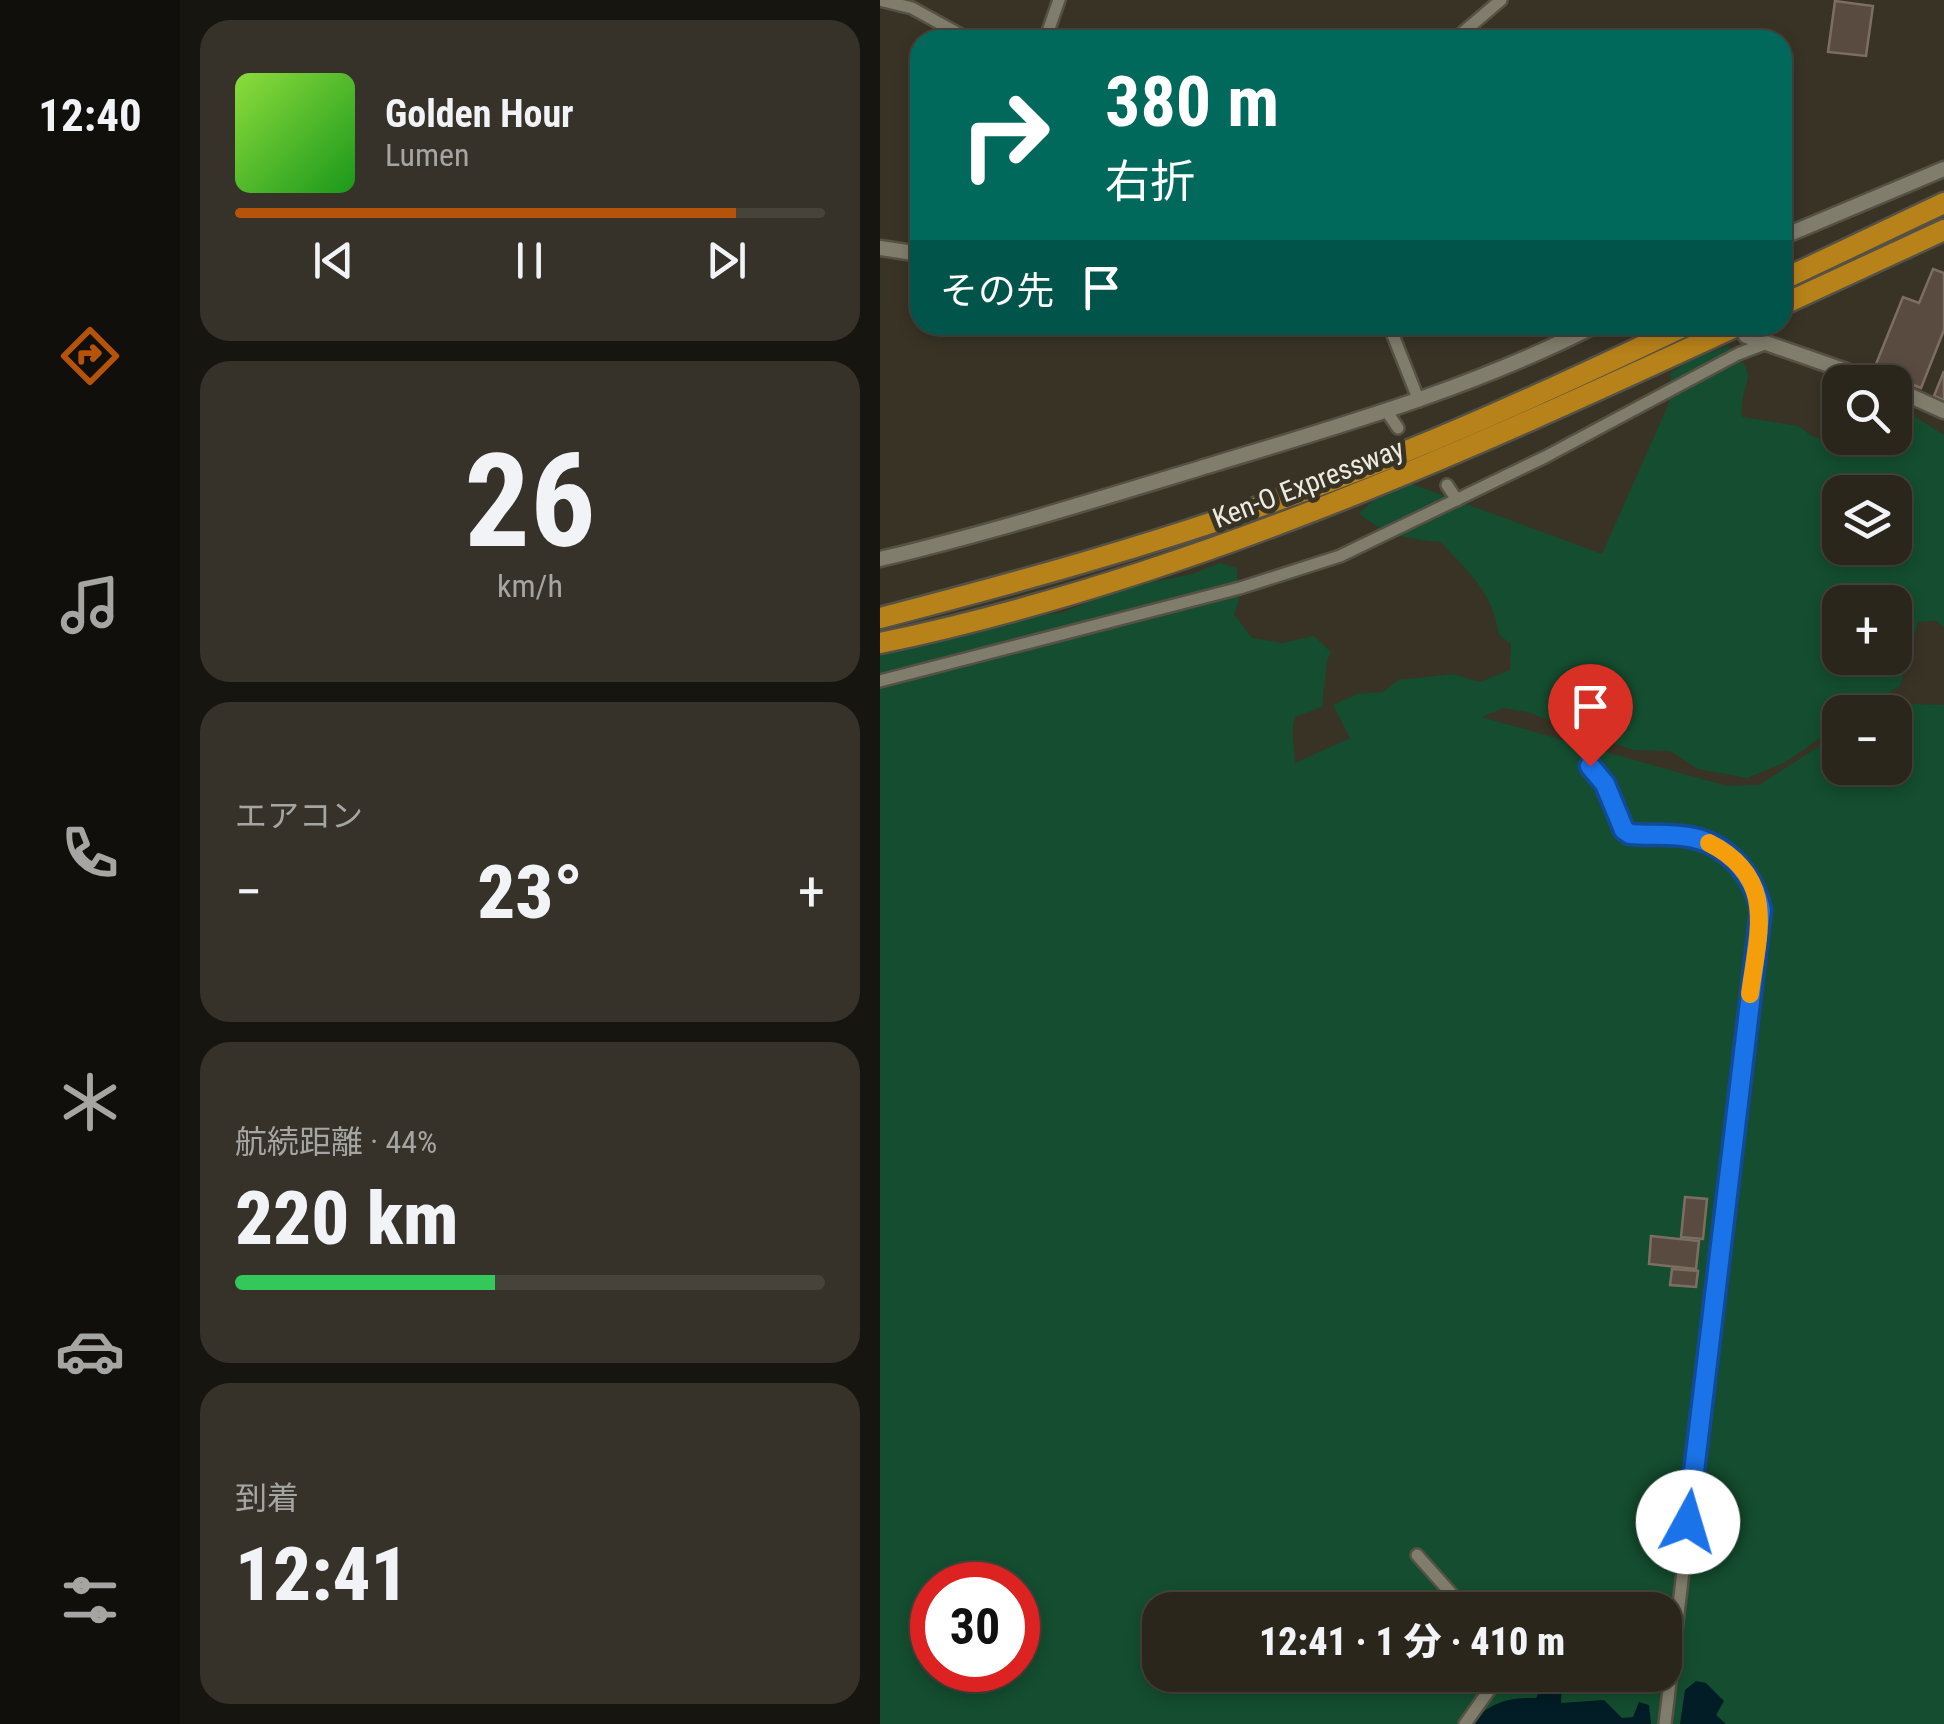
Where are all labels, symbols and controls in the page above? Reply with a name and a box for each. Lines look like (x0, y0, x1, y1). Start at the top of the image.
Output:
text: 380 m (1105, 61, 1279, 143)
icon: right (940, 70, 1070, 200)
text: 12:40 (38, 89, 142, 142)
text: Golden Hour (385, 92, 574, 136)
text: Lumen (385, 136, 470, 174)
text: 右折 (1105, 155, 1195, 208)
icon: previous (306, 233, 361, 288)
icon: pause (502, 233, 557, 288)
icon: next (699, 233, 754, 288)
icon: arrive (1074, 260, 1129, 315)
text: その先 (940, 269, 1054, 313)
icon: directions (55, 321, 125, 391)
map controls (1822, 365, 1912, 785)
button: search (1822, 365, 1912, 455)
text: 26 (464, 425, 596, 578)
street label: Ken-O Expressway (1208, 432, 1409, 535)
button: layers (1822, 475, 1912, 565)
text: km/h (497, 567, 563, 605)
icon: music (55, 570, 125, 640)
button: + (1822, 585, 1912, 675)
pin (1548, 664, 1633, 767)
icon: arrive (1563, 679, 1618, 734)
button: − (1822, 695, 1912, 785)
text: エアコン (235, 797, 363, 835)
icon: phone (55, 818, 125, 888)
text: 23° (477, 848, 583, 936)
text: − (235, 860, 263, 924)
text: + (798, 860, 825, 924)
icon: climate (55, 1067, 125, 1137)
text: 航続距離 · 44% (235, 1123, 437, 1161)
text: 220 km (235, 1174, 458, 1262)
icon: car (55, 1316, 125, 1386)
position arrow (1636, 1470, 1740, 1574)
text: 到着 (235, 1479, 299, 1517)
text: 12:41 (235, 1530, 409, 1618)
speed limit sign: 30 (910, 1562, 1040, 1692)
icon: filters (55, 1565, 125, 1635)
text: 12:41 · 1 分 · 410 m (1259, 1620, 1565, 1664)

